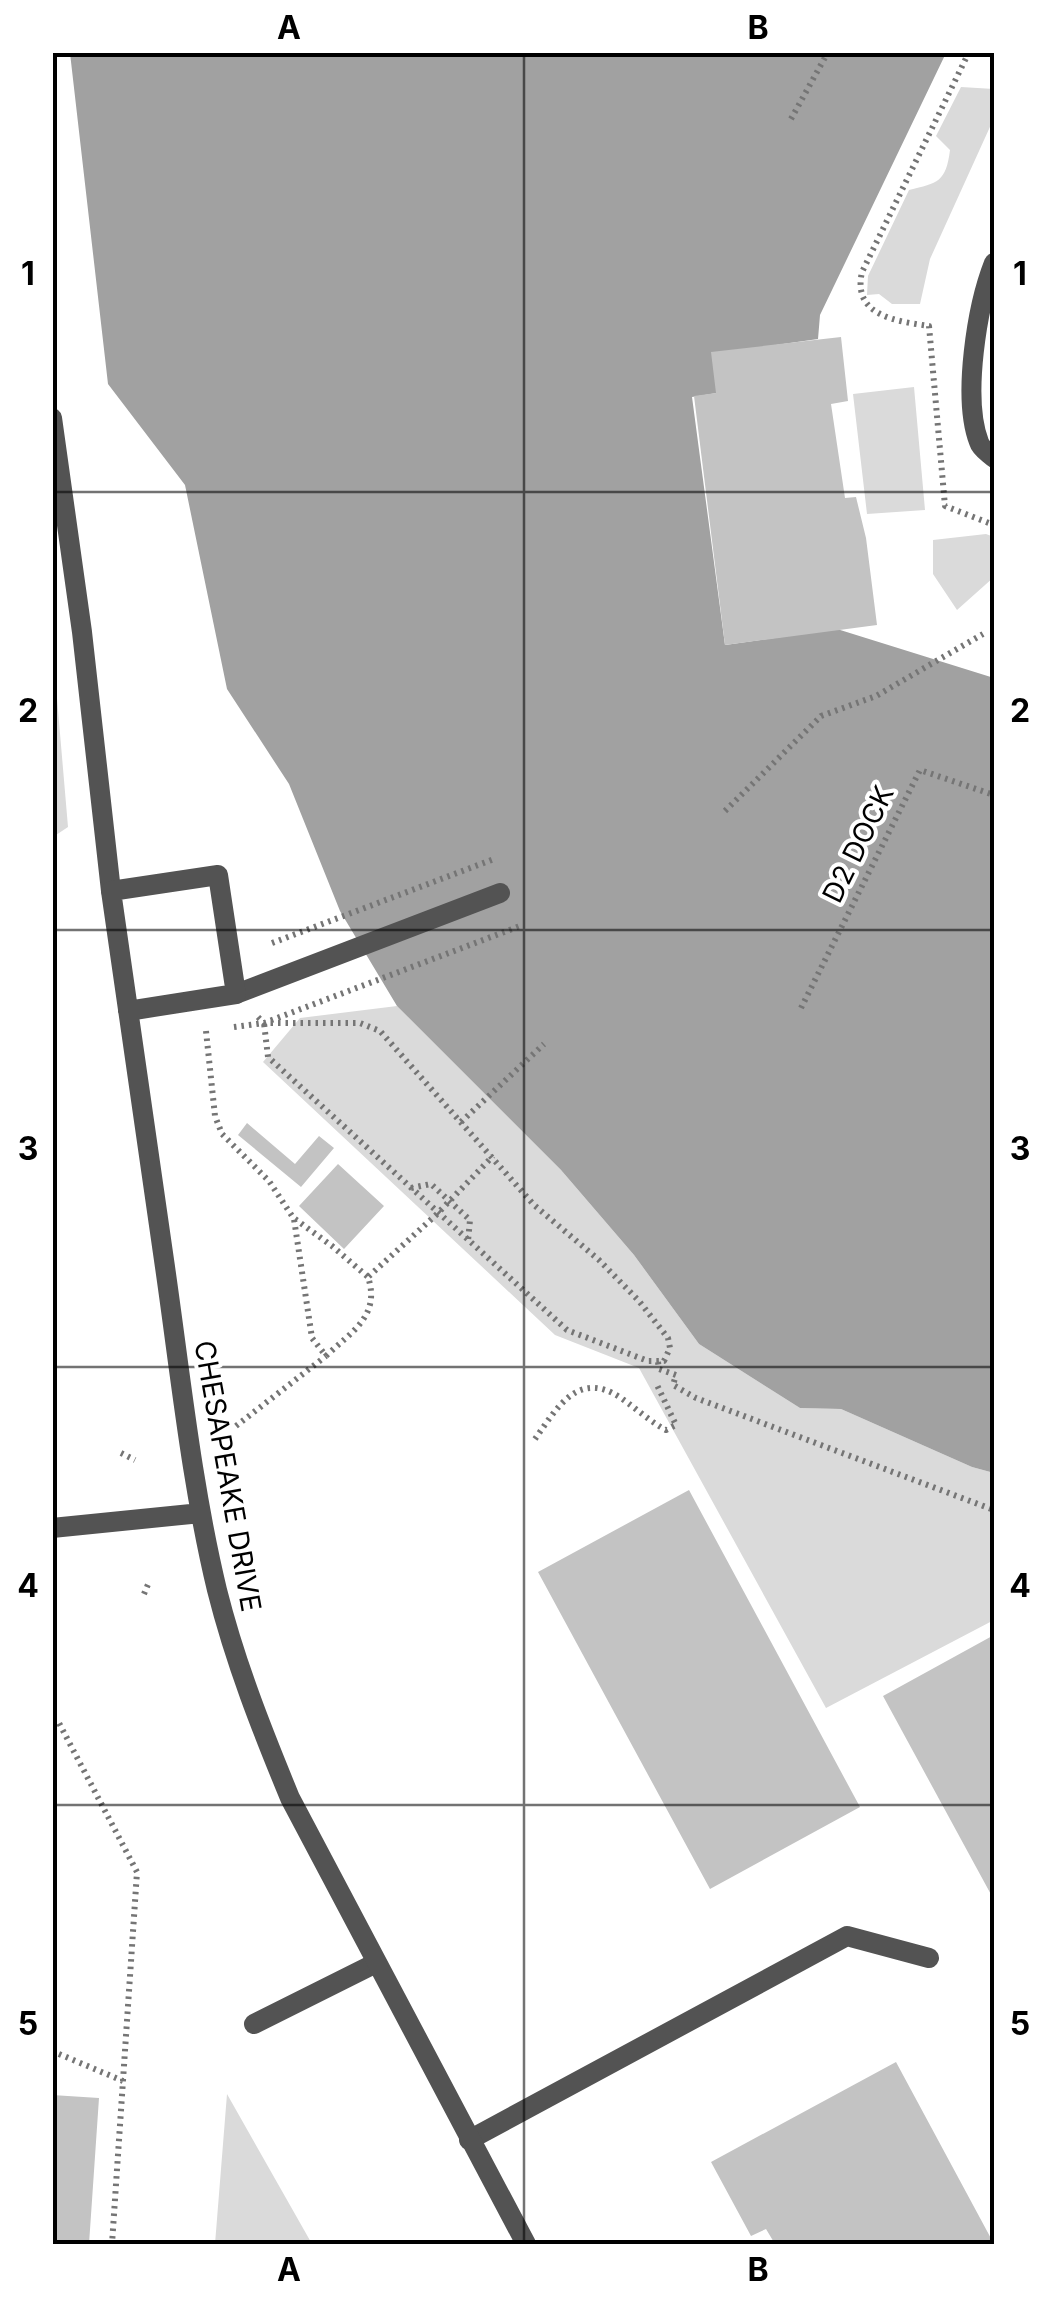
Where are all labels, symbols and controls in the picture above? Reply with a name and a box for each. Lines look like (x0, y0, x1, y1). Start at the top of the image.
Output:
text: A (277, 8, 301, 47)
text: B (747, 8, 769, 47)
text: 1 (21, 254, 35, 293)
text: 1 (1013, 254, 1027, 293)
text: 2 (18, 691, 38, 730)
text: 2 (1010, 691, 1030, 730)
street label: D2 DOCK (815, 780, 901, 908)
text: 3 (18, 1129, 38, 1168)
text: 3 (1010, 1129, 1030, 1168)
street label: CHESAPEAKE DRIVE (187, 1338, 269, 1614)
text: 4 (17, 1566, 39, 1605)
text: 4 (1009, 1566, 1031, 1605)
text: 5 (18, 2004, 38, 2043)
text: 5 (1010, 2004, 1030, 2043)
text: A (277, 2250, 301, 2289)
text: B (747, 2250, 769, 2289)

